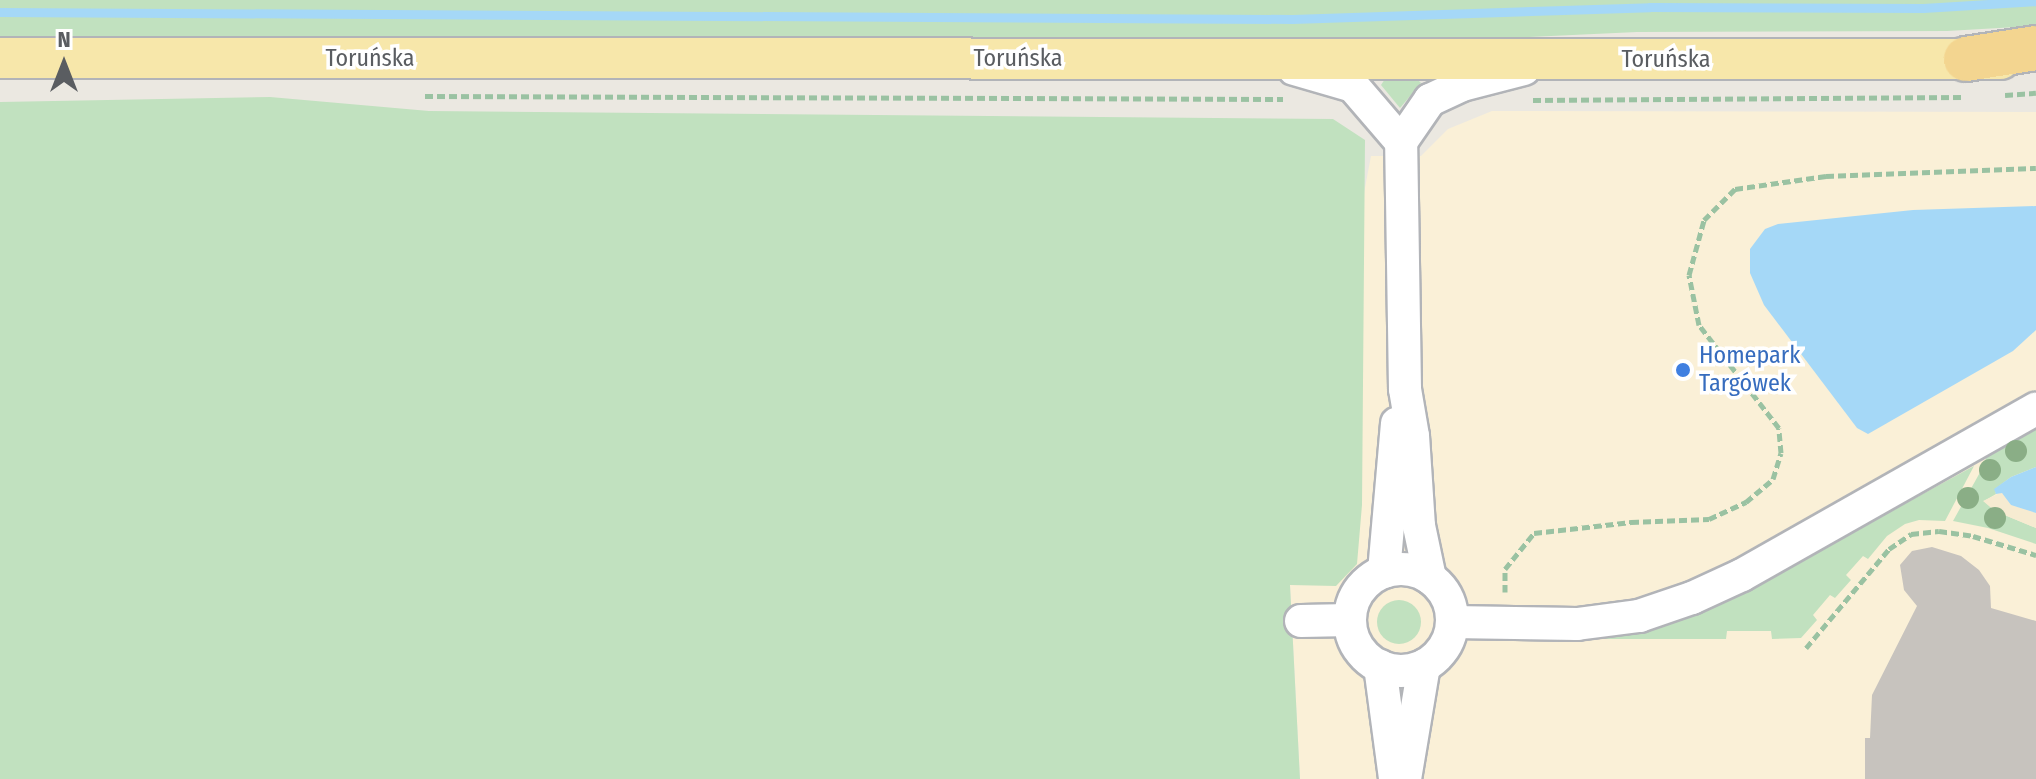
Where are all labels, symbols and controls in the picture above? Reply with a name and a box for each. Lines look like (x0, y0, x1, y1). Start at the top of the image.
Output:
north arrow (24, 24, 104, 104)
text: N (57, 26, 71, 53)
street label: Toruńska (326, 45, 414, 73)
street label: Toruńska (974, 45, 1062, 73)
street label: Toruńska (1622, 46, 1710, 74)
place label: Homepark Targówek (1699, 342, 1800, 398)
marker: Homepark Targówek (1674, 361, 1692, 379)

